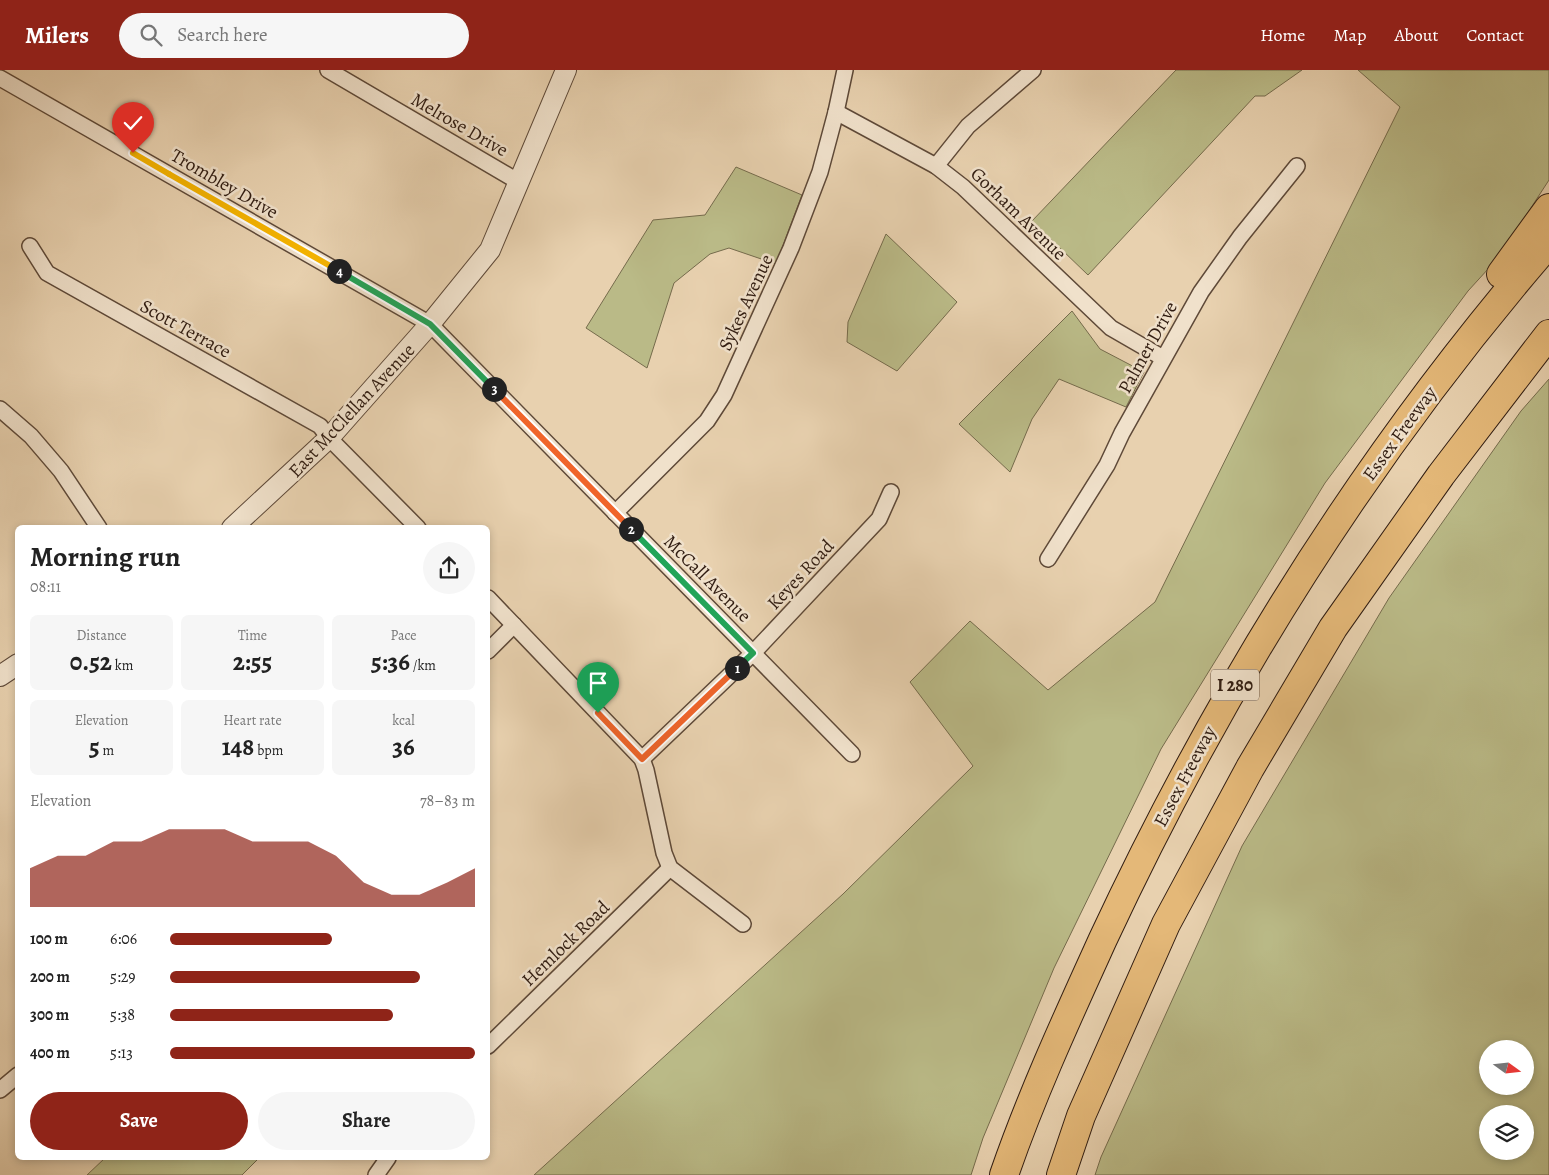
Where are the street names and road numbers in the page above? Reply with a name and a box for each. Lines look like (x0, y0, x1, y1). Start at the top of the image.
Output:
street label: Melrose Drive (406, 87, 513, 163)
street label: Trombley Drive (166, 143, 283, 225)
street label: Gorham Avenue (965, 161, 1072, 266)
street label: Sykes Avenue (712, 250, 780, 355)
street label: Scott Terrace (135, 293, 236, 365)
street label: Palmer Drive (1112, 297, 1184, 398)
street label: East McClellan Avenue (283, 338, 421, 484)
street label: Essex Freeway (1357, 381, 1443, 486)
street label: McCall Avenue (658, 529, 757, 628)
street label: Keyes Road (761, 533, 841, 616)
road number: I 280 (1211, 670, 1259, 700)
street label: Essex Freeway (1147, 721, 1223, 832)
street label: Hemlock Road (516, 895, 616, 992)

